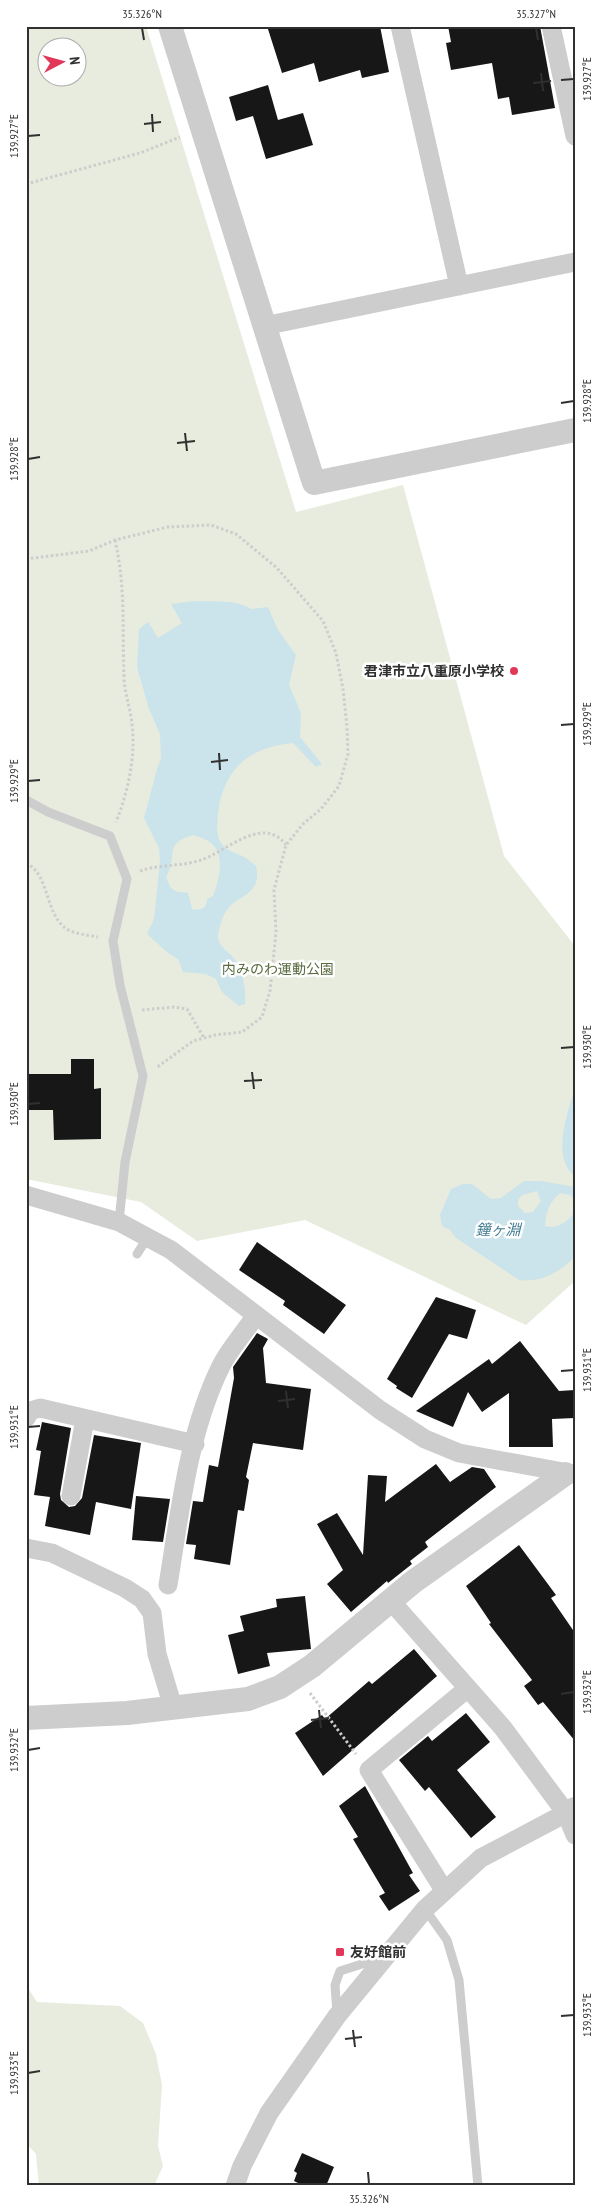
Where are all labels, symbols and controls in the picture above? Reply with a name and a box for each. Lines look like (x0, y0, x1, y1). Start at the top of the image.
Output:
text: 35.326°N (122, 6, 162, 21)
text: 35.327°N (516, 6, 556, 21)
north arrow (38, 38, 88, 88)
text: N (66, 56, 84, 65)
text: 139.927°E (579, 57, 594, 101)
text: 139.927°E (6, 114, 21, 158)
text: 139.928°E (579, 379, 594, 423)
text: 139.928°E (6, 437, 21, 481)
place label: 君津市立八重原小学校 (364, 662, 504, 680)
marker: 君津市立八重原小学校 (508, 665, 520, 677)
text: 139.929°E (579, 702, 594, 746)
text: 139.929°E (6, 759, 21, 803)
park label: 内みのわ運動公園 (222, 960, 334, 978)
text: 139.930°E (579, 1025, 594, 1069)
text: 139.930°E (6, 1082, 21, 1126)
water label: 鐘ヶ淵 (475, 1220, 522, 1239)
text: 139.931°E (579, 1348, 594, 1392)
text: 139.931°E (6, 1405, 21, 1449)
text: 139.932°E (579, 1670, 594, 1714)
text: 139.932°E (6, 1728, 21, 1772)
place label: 友好館前 (350, 1943, 406, 1961)
marker: 友好館前 (334, 1946, 346, 1958)
text: 139.933°E (579, 1993, 594, 2037)
text: 139.933°E (6, 2051, 21, 2095)
text: 35.326°N (349, 2191, 389, 2206)

